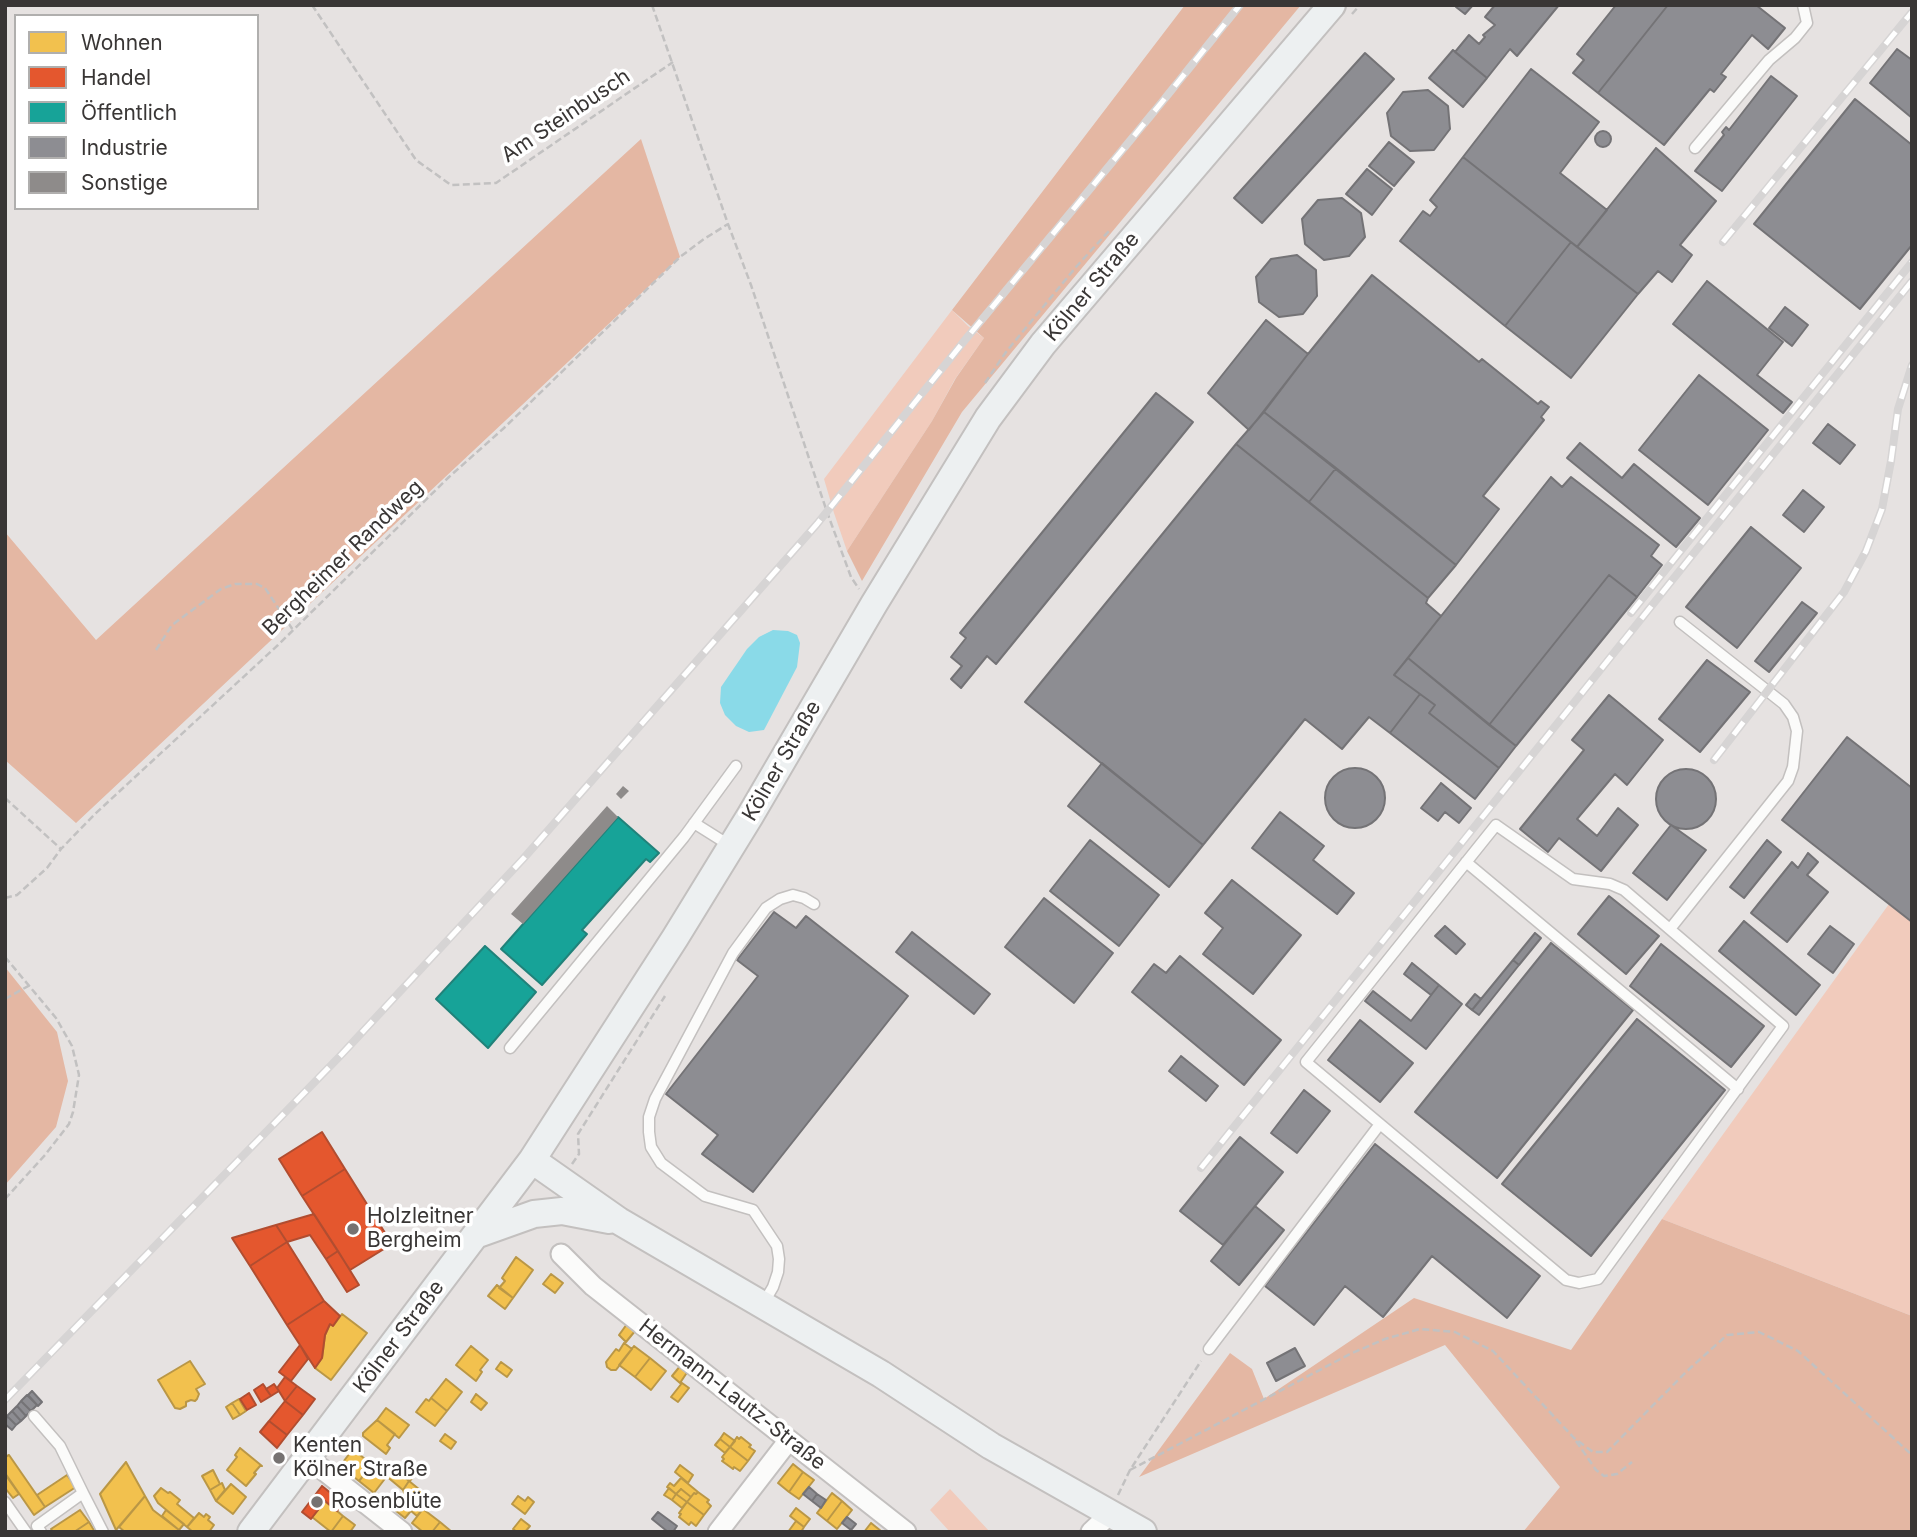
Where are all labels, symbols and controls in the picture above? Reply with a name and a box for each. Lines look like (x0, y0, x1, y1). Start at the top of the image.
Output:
legend (14, 14, 259, 210)
text: Wohnen (81, 30, 163, 55)
street label: Am Steinbusch (497, 64, 635, 168)
text: Handel (81, 65, 151, 90)
text: Öffentlich (81, 100, 177, 125)
text: Industrie (81, 135, 168, 160)
text: Sonstige (81, 170, 168, 195)
street label: Kölner Straße (1039, 227, 1145, 347)
street label: Bergheimer Randweg (258, 475, 428, 641)
street label: Kölner Straße (737, 696, 827, 826)
place label: Holzleitner Bergheim (367, 1204, 474, 1254)
marker: Holzleitner Bergheim (345, 1221, 361, 1237)
street label: Kölner Straße (348, 1276, 450, 1398)
street label: Hermann-Lautz-Straße (634, 1314, 830, 1476)
place label: Kenten Kölner Straße (293, 1433, 428, 1483)
marker: Kenten Kölner Straße (271, 1450, 287, 1466)
place label: Rosenblüte (331, 1489, 442, 1515)
marker: Rosenblüte (309, 1494, 325, 1510)

